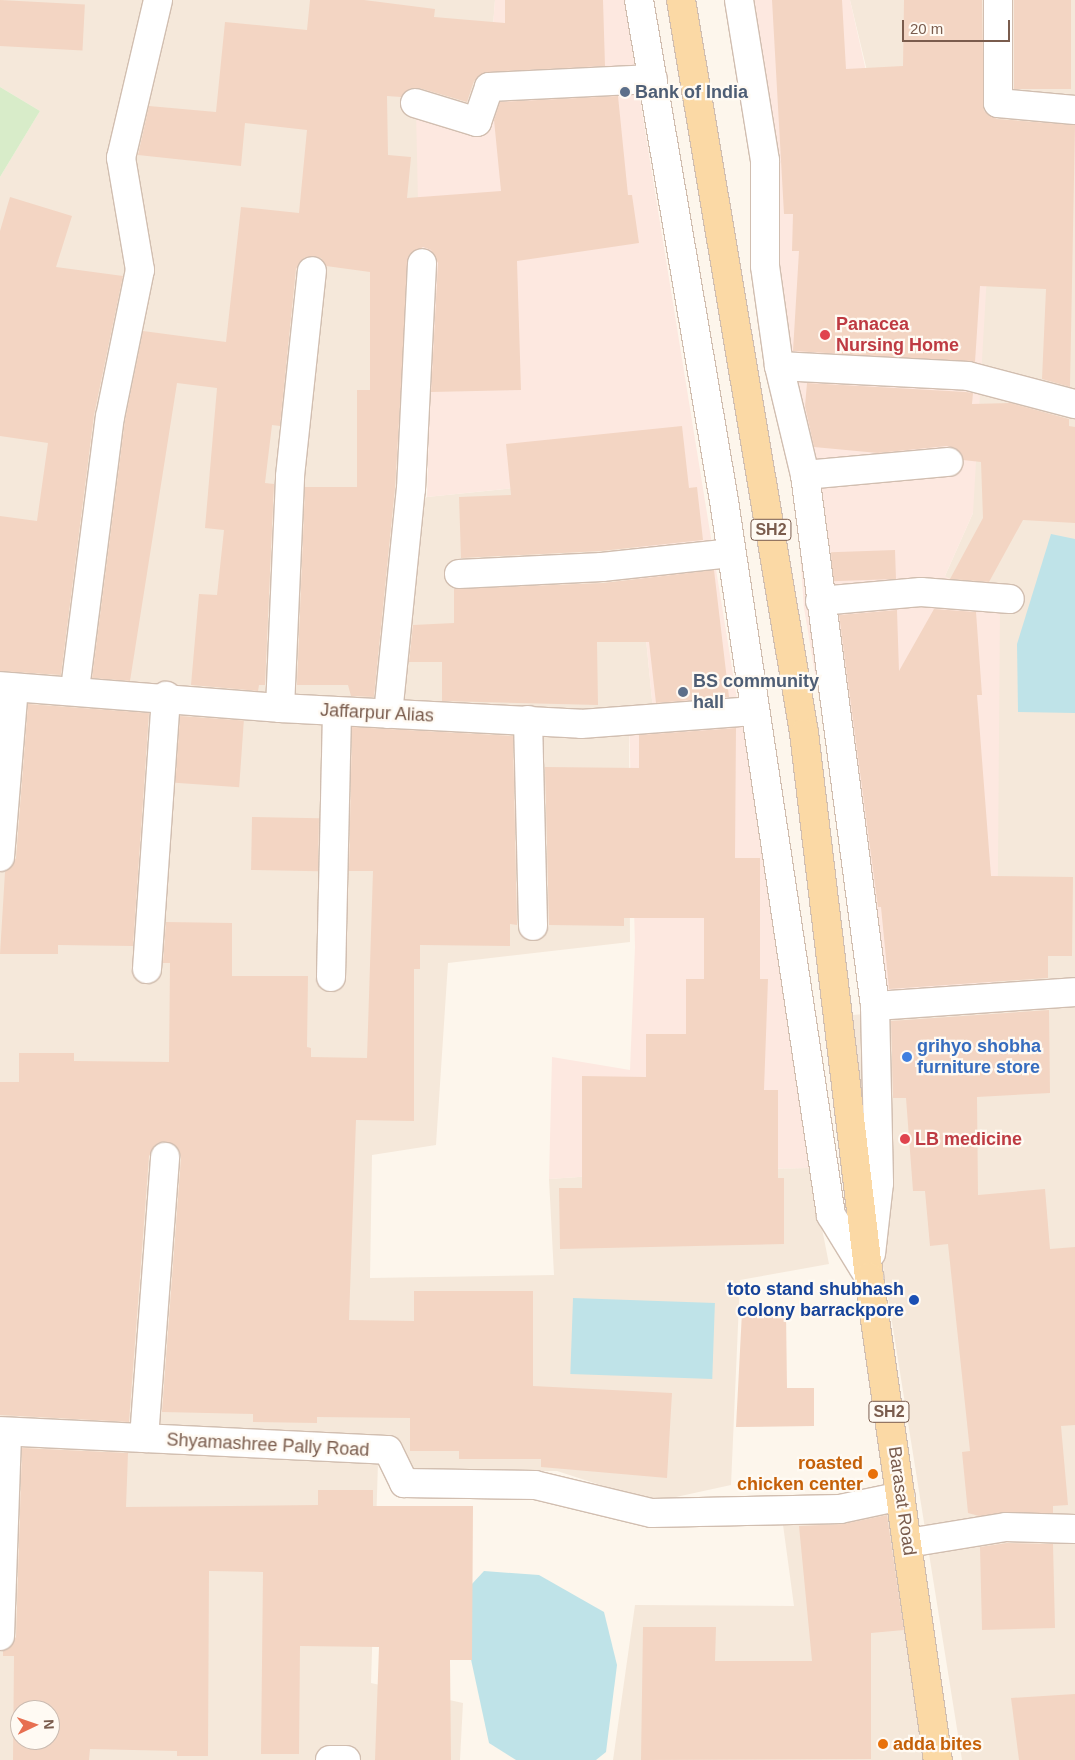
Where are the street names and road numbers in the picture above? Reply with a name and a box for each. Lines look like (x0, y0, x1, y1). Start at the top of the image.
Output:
road number: SH2 (750, 516, 792, 544)
street label: Jaffarpur Alias (319, 699, 435, 727)
road number: SH2 (868, 1398, 910, 1425)
street label: Shyamashree Pally Road (166, 1429, 370, 1461)
street label: Barasat Road (884, 1445, 920, 1557)

